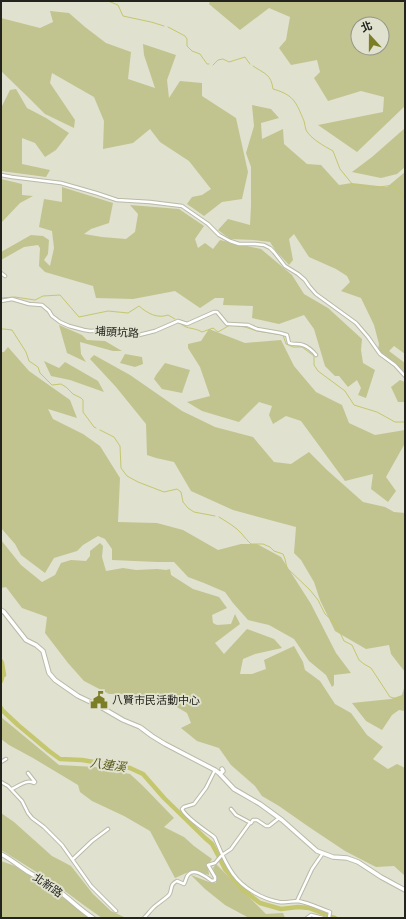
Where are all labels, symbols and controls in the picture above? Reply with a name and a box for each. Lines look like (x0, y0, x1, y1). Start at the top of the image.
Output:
north arrow (350, 16, 390, 56)
text: 北 (359, 19, 374, 34)
street label: 埔頭坑路 (95, 325, 139, 339)
public building icon: 八賢市民活動中心 (89, 690, 109, 710)
place label: 八賢市民活動中心 (112, 694, 200, 706)
water label: 八連溪 (89, 756, 129, 775)
street label: 北新路 (31, 871, 65, 899)

